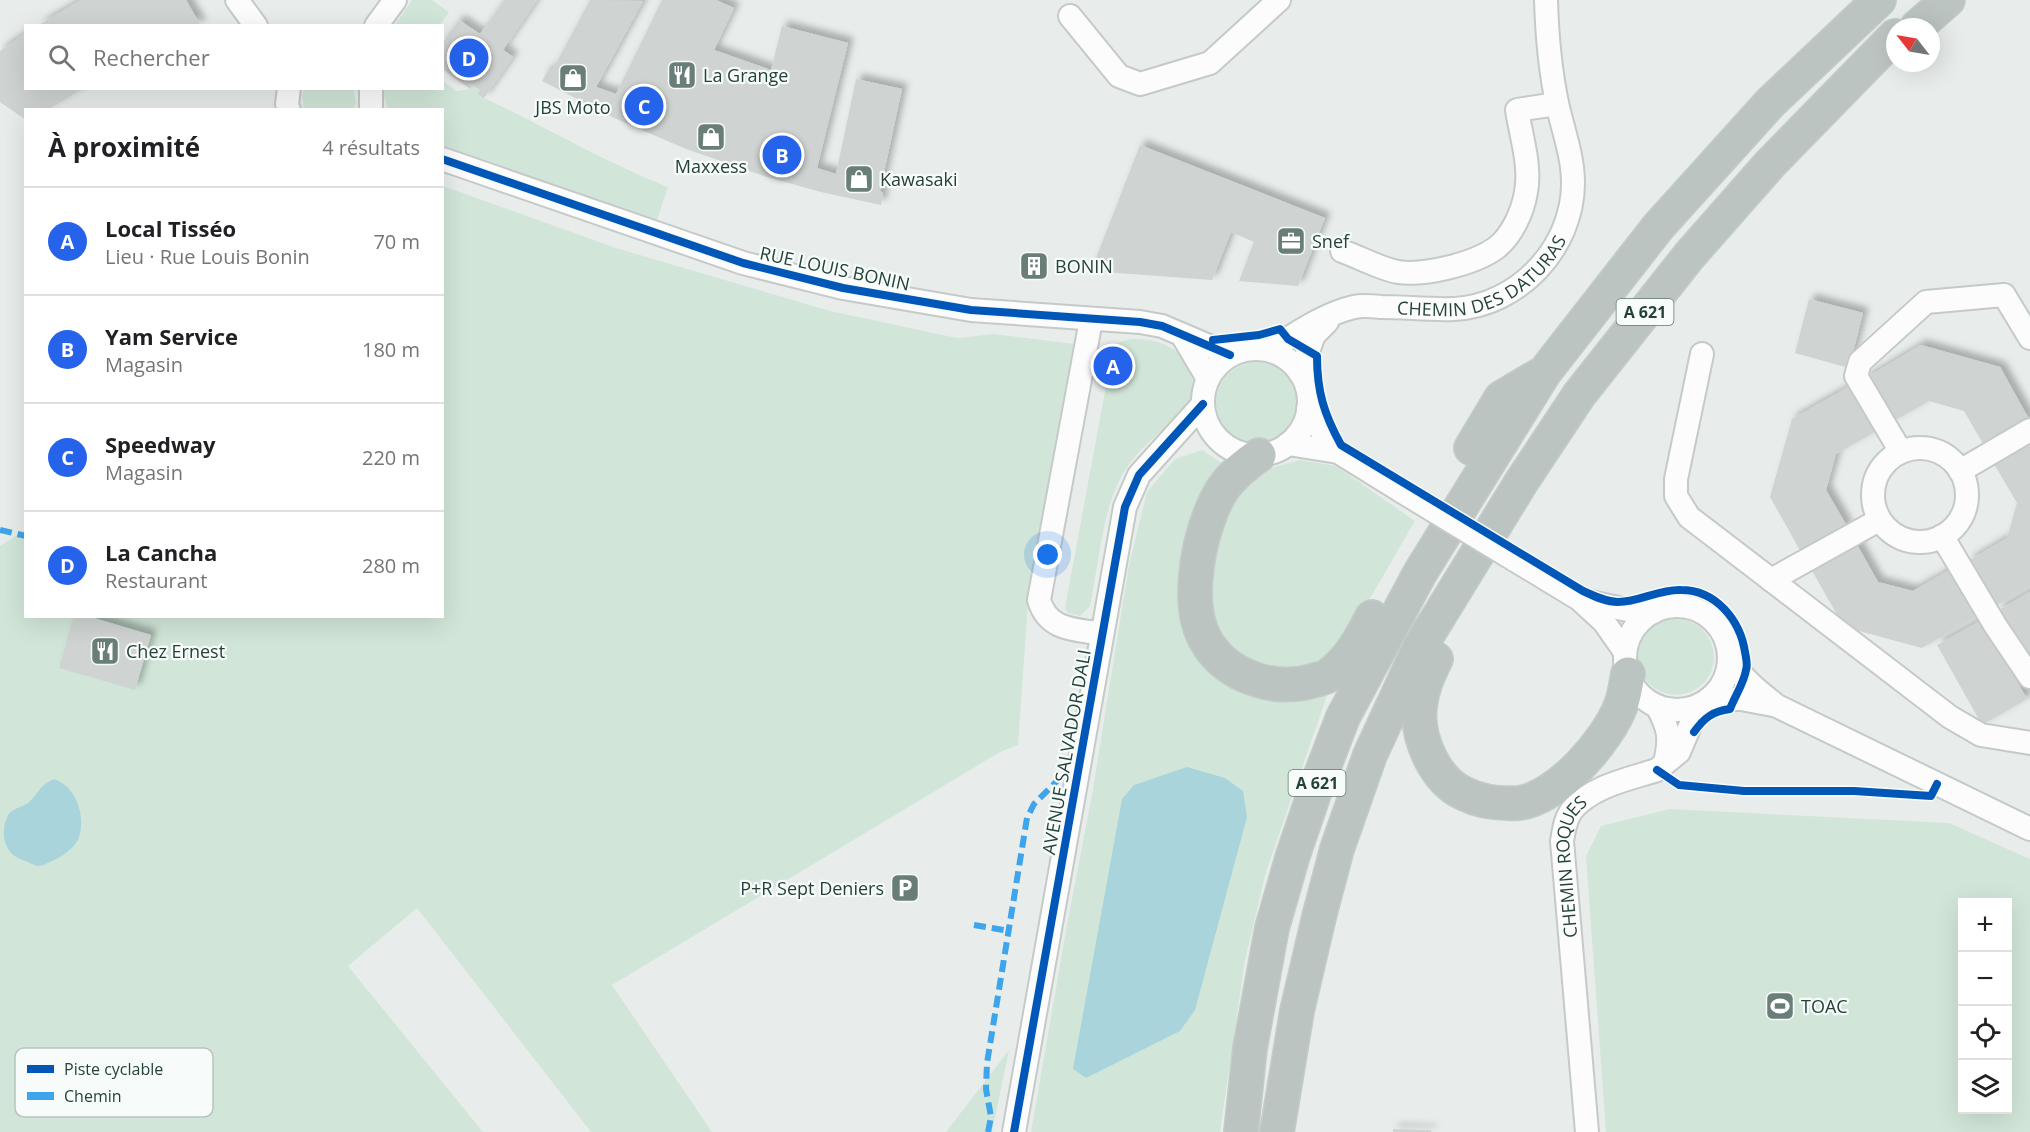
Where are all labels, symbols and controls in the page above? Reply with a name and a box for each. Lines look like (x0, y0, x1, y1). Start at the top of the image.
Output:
north arrow (1886, 18, 1940, 72)
search box (24, 24, 444, 90)
pin: D (450, 36, 488, 80)
icon: search (45, 41, 78, 74)
text: Rechercher (93, 42, 210, 72)
restaurant icon: La Grange (666, 59, 698, 91)
shop icon: JBS Moto (557, 62, 589, 94)
place label: La Grange (703, 63, 788, 87)
pin: C (624, 84, 664, 128)
place label: JBS Moto (533, 95, 611, 119)
shop icon: Maxxess (695, 121, 727, 153)
text: À proximité (48, 129, 200, 165)
pin: B (762, 132, 802, 178)
text: 4 résultats (322, 134, 420, 161)
place label: Maxxess (675, 154, 747, 178)
shop icon: Kawasaki (843, 163, 875, 195)
place label: Kawasaki (880, 167, 958, 191)
text: Local Tisséo (105, 213, 236, 243)
office icon: Snef (1275, 225, 1307, 257)
text: A (61, 228, 74, 255)
text: 70 m (373, 228, 420, 255)
place label: Snef (1312, 229, 1350, 253)
street label: CHEMIN DES DATURAS (1397, 231, 1571, 321)
street label: RUE LOUIS BONIN (758, 240, 912, 296)
text: Lieu · Rue Louis Bonin (105, 243, 310, 270)
building icon: BONIN (1018, 250, 1050, 282)
place label: BONIN (1055, 254, 1113, 278)
road number: A 621 (1616, 299, 1674, 325)
text: Yam Service (105, 321, 238, 351)
text: B (61, 336, 74, 363)
text: 180 m (362, 336, 420, 363)
pin: A (1094, 344, 1132, 388)
text: Magasin (105, 351, 183, 378)
text: Speedway (105, 429, 216, 459)
text: C (61, 444, 74, 471)
text: 220 m (362, 444, 420, 471)
text: Magasin (105, 459, 183, 486)
text: La Cancha (105, 537, 217, 567)
your location (1033, 540, 1062, 569)
text: D (60, 552, 75, 579)
text: 280 m (362, 552, 420, 579)
text: Restaurant (105, 567, 207, 594)
restaurant icon: Chez Ernest (89, 635, 121, 667)
place label: Chez Ernest (126, 639, 225, 663)
street label: AVENUE SALVADOR DALI (1036, 648, 1096, 856)
road number: A 621 (1288, 770, 1346, 796)
street label: CHEMIN ROQUES (1550, 790, 1592, 939)
parking icon: P+R Sept Deniers (889, 872, 921, 904)
place label: P+R Sept Deniers (740, 876, 884, 900)
map controls (1958, 898, 2012, 1114)
button: + (1958, 898, 2012, 952)
button: − (1958, 952, 2012, 1006)
sports icon: TOAC (1764, 990, 1796, 1022)
place label: TOAC (1801, 994, 1848, 1018)
button: locate (1958, 1006, 2012, 1060)
legend (15, 1048, 213, 1117)
text: Piste cyclable (64, 1058, 163, 1080)
button: layers (1958, 1060, 2012, 1114)
text: Chemin (64, 1085, 122, 1107)

